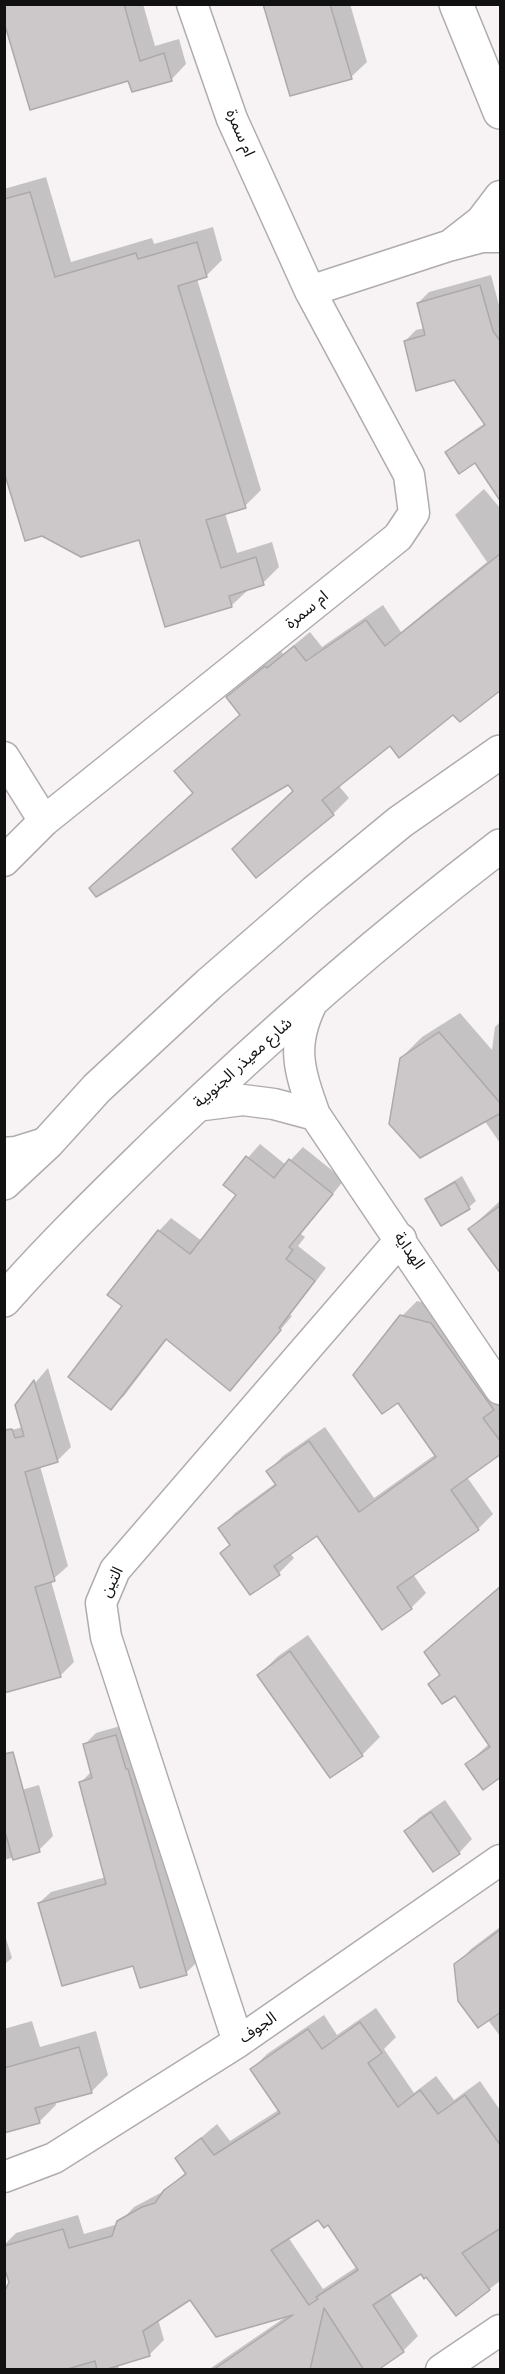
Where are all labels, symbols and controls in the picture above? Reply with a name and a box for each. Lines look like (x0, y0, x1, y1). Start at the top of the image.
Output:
street label: ام سمرة (221, 106, 259, 160)
street label: ام سمرة (282, 587, 332, 633)
street label: شارع معيذر الجنوبية (190, 1014, 296, 1112)
street label: الهداية (390, 1229, 428, 1273)
street label: التين (96, 1564, 128, 1600)
street label: الجوف (236, 2008, 280, 2048)

